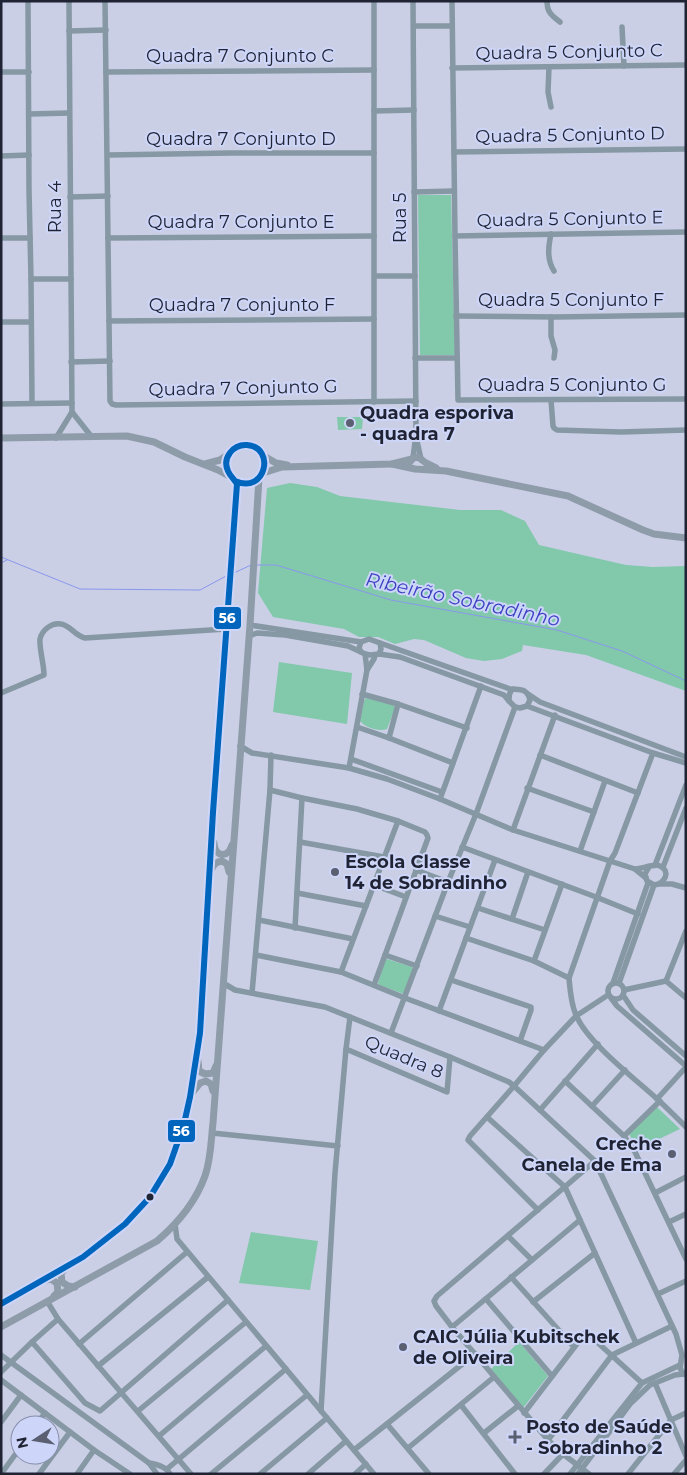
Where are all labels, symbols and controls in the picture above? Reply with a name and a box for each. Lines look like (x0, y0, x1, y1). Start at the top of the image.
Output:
street label: Quadra 5 Conjunto C (475, 39, 663, 65)
street label: Quadra 7 Conjunto C (146, 45, 334, 67)
street label: Quadra 5 Conjunto D (475, 122, 665, 148)
street label: Quadra 7 Conjunto D (146, 128, 336, 150)
street label: Rua 4 (44, 181, 66, 233)
street label: Rua 5 (389, 193, 411, 243)
street label: Quadra 5 Conjunto E (476, 206, 664, 232)
street label: Quadra 7 Conjunto E (147, 211, 335, 233)
street label: Quadra 5 Conjunto F (478, 289, 664, 311)
street label: Quadra 7 Conjunto F (149, 294, 335, 316)
street label: Quadra 5 Conjunto G (478, 374, 666, 396)
street label: Quadra 7 Conjunto G (148, 375, 338, 401)
place label: Quadra esporiva - quadra 7 (360, 402, 514, 445)
marker: Quadra esporiva - quadra 7 (344, 417, 356, 429)
water label: Ribeirão Sobradinho (364, 568, 562, 631)
line badge: 56 (213, 606, 242, 630)
text: 56 (218, 609, 236, 627)
place label: Escola Classe 14 de Sobradinho (345, 851, 507, 894)
marker: Escola Classe 14 de Sobradinho (329, 866, 341, 878)
street label: Quadra 8 (361, 1031, 447, 1083)
line badge: 56 (167, 1119, 196, 1143)
text: 56 (172, 1122, 190, 1140)
place label: Creche Canela de Ema (521, 1133, 662, 1176)
marker: Creche Canela de Ema (666, 1148, 678, 1160)
unlabelled marker (145, 1192, 155, 1202)
place label: CAIC Júlia Kubitschek de Oliveira (413, 1326, 620, 1369)
marker: CAIC Júlia Kubitschek de Oliveira (397, 1341, 409, 1353)
north arrow (10, 1415, 60, 1465)
place label: Posto de Saúde - Sobradinho 2 (526, 1416, 672, 1459)
marker: Posto de Saúde - Sobradinho 2 (508, 1430, 522, 1444)
text: N (12, 1435, 32, 1450)

